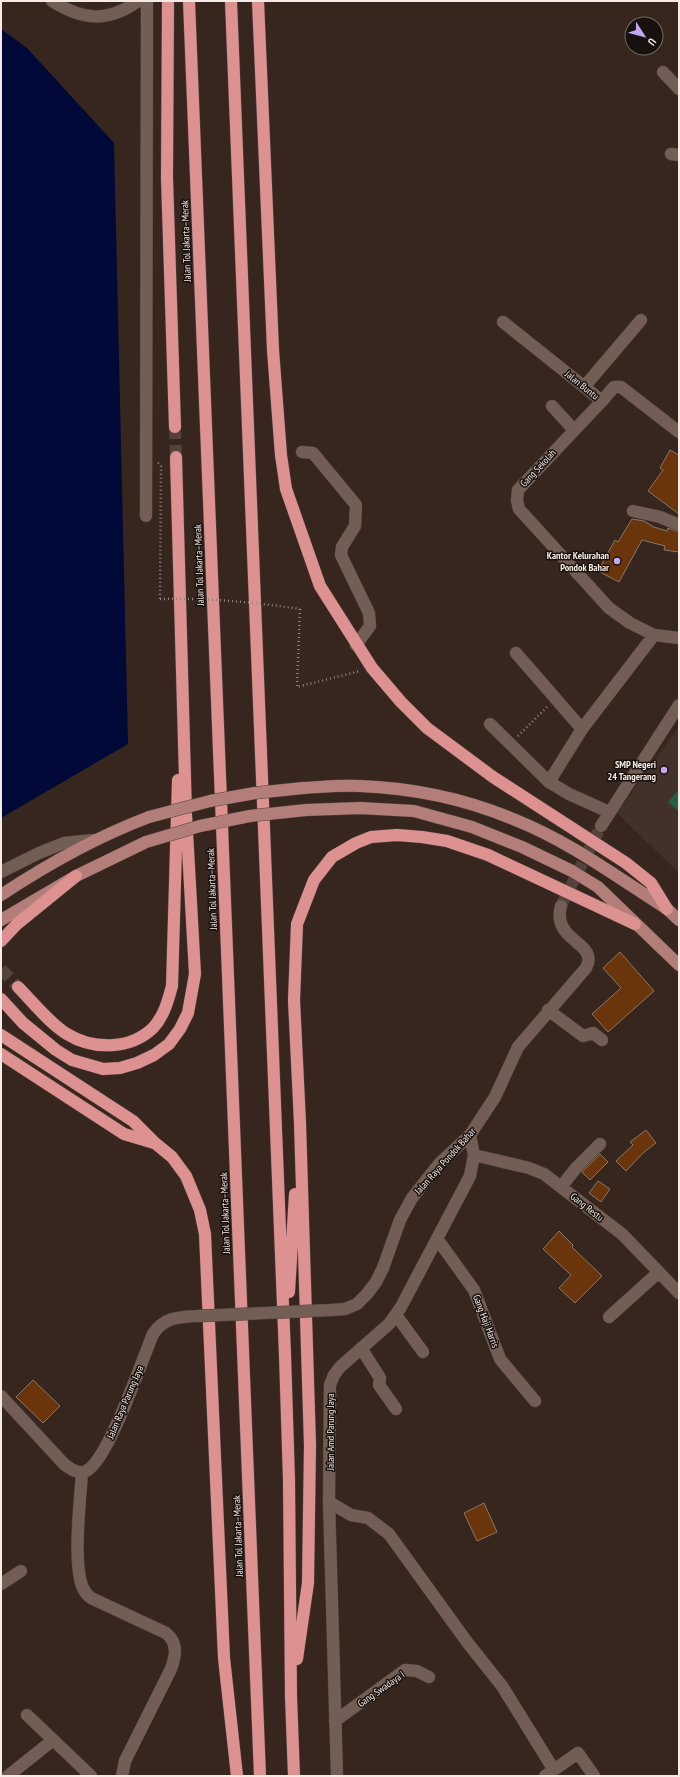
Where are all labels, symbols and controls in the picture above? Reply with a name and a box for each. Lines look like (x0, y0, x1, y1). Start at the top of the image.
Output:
north arrow (624, 16, 664, 56)
text: U (645, 35, 659, 49)
street label: Jalan Tol Jakarta–Merak (178, 200, 194, 283)
street label: Jalan Buntu (562, 367, 602, 403)
street label: Gang Sekolah (517, 446, 559, 490)
street label: Jalan Tol Jakarta–Merak (191, 524, 207, 607)
place label: Kantor Kelurahan Pondok Bahar (547, 549, 610, 574)
marker: Kantor Kelurahan Pondok Bahar (612, 556, 622, 566)
place label: SMP Negeri 24 Tangerang (608, 758, 657, 783)
marker: SMP Negeri 24 Tangerang (659, 765, 669, 775)
street label: Jalan Tol Jakarta–Merak (204, 848, 220, 931)
street label: Jalan Raya Pondok Bahar (411, 1125, 478, 1198)
street label: Jalan Tol Jakarta–Merak (217, 1172, 233, 1255)
street label: Gang Restu (568, 1190, 606, 1224)
street label: Gang Haji Harris (470, 1293, 502, 1350)
street label: Jalan Raya Parung Jaya (103, 1363, 146, 1441)
street label: Jalan Amd Parung Jaya (324, 1394, 337, 1472)
street label: Jalan Tol Jakarta–Merak (230, 1495, 246, 1578)
street label: Gang Swadaya I (355, 1668, 407, 1710)

